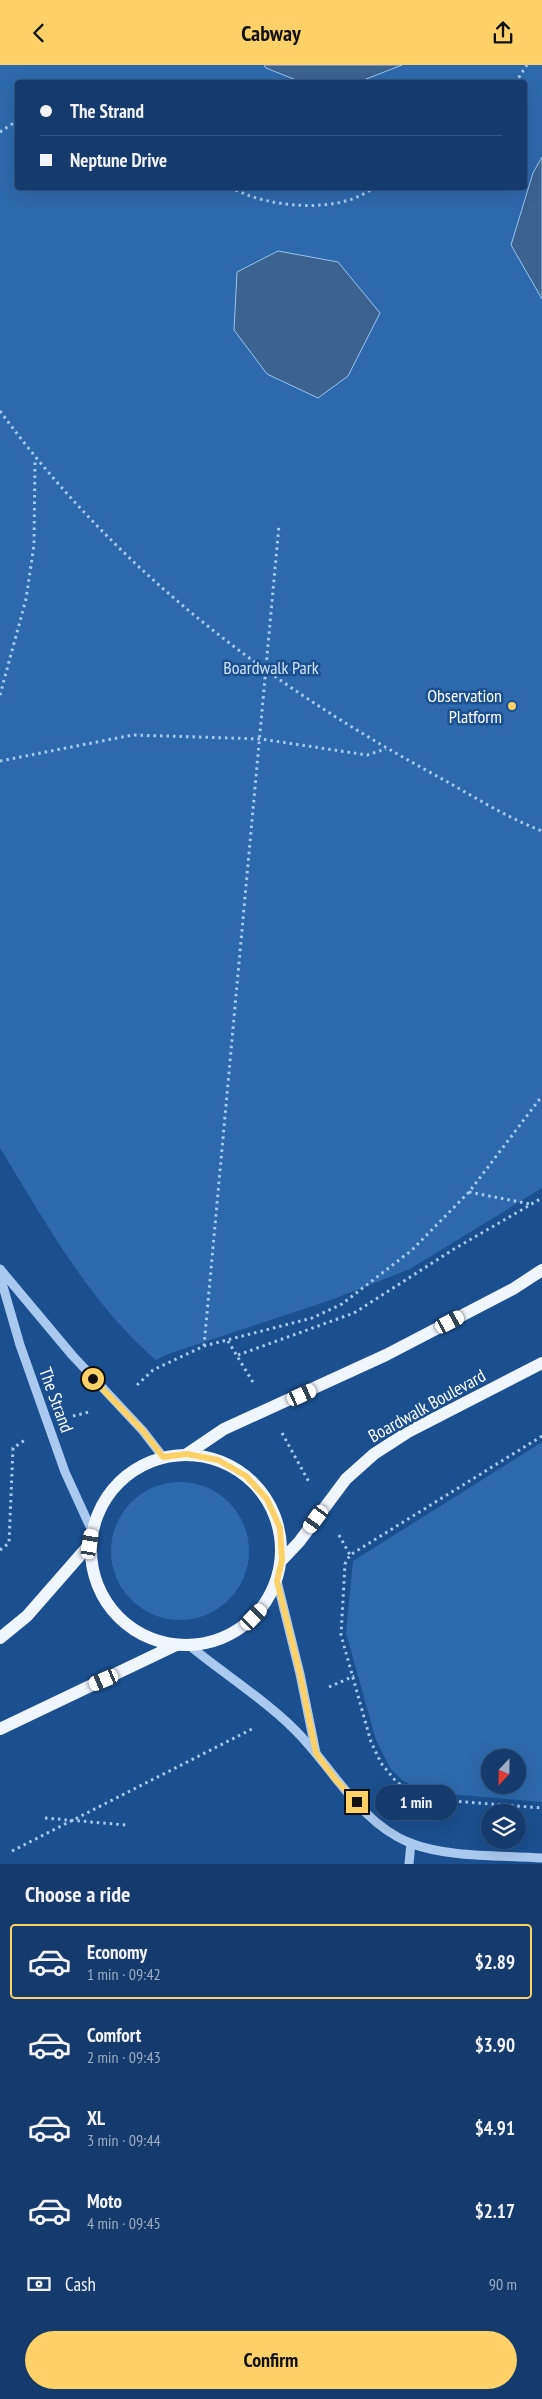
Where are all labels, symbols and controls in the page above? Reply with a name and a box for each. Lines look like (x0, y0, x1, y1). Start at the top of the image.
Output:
icon: back (25, 19, 53, 47)
text: Cabway (241, 19, 301, 47)
icon: share (489, 19, 517, 47)
text: The Strand (70, 99, 144, 123)
text: Neptune Drive (70, 148, 167, 172)
park label: Boardwalk Park (223, 656, 319, 679)
place label: Observation Platform (427, 684, 502, 728)
marker: Observation Platform (506, 700, 518, 712)
car (433, 1308, 466, 1336)
street label: The Strand (34, 1364, 79, 1436)
street label: Boardwalk Boulevard (364, 1364, 490, 1447)
route start (82, 1368, 104, 1390)
car (285, 1382, 318, 1408)
car (301, 1502, 330, 1536)
car (80, 1528, 99, 1560)
car (238, 1601, 269, 1633)
car (87, 1667, 120, 1693)
north arrow (481, 1749, 526, 1794)
map controls (481, 1749, 526, 1849)
callout: 1 min (374, 1785, 457, 1819)
route end (346, 1791, 368, 1813)
text: 1 min (400, 1792, 432, 1812)
button: layers (481, 1804, 526, 1849)
text: Choose a ride (25, 1880, 130, 1908)
icon: car (27, 1939, 72, 1984)
text: Economy (87, 1940, 147, 1964)
text: $2.89 (475, 1950, 515, 1974)
text: 1 min · 09:42 (87, 1964, 161, 1984)
icon: car (27, 2022, 72, 2067)
text: Comfort (87, 2023, 141, 2047)
text: $3.90 (475, 2033, 515, 2057)
text: 2 min · 09:43 (87, 2047, 161, 2067)
icon: car (27, 2105, 72, 2150)
text: XL (87, 2106, 105, 2130)
text: $4.91 (475, 2116, 515, 2140)
text: 3 min · 09:44 (87, 2130, 161, 2150)
icon: car (27, 2188, 72, 2233)
text: Moto (87, 2189, 122, 2213)
text: $2.17 (475, 2199, 515, 2223)
text: 4 min · 09:45 (87, 2213, 161, 2233)
icon: cash (25, 2270, 53, 2298)
text: Cash (65, 2272, 96, 2296)
text: 90 m (489, 2274, 517, 2294)
button: Confirm (25, 2331, 517, 2389)

